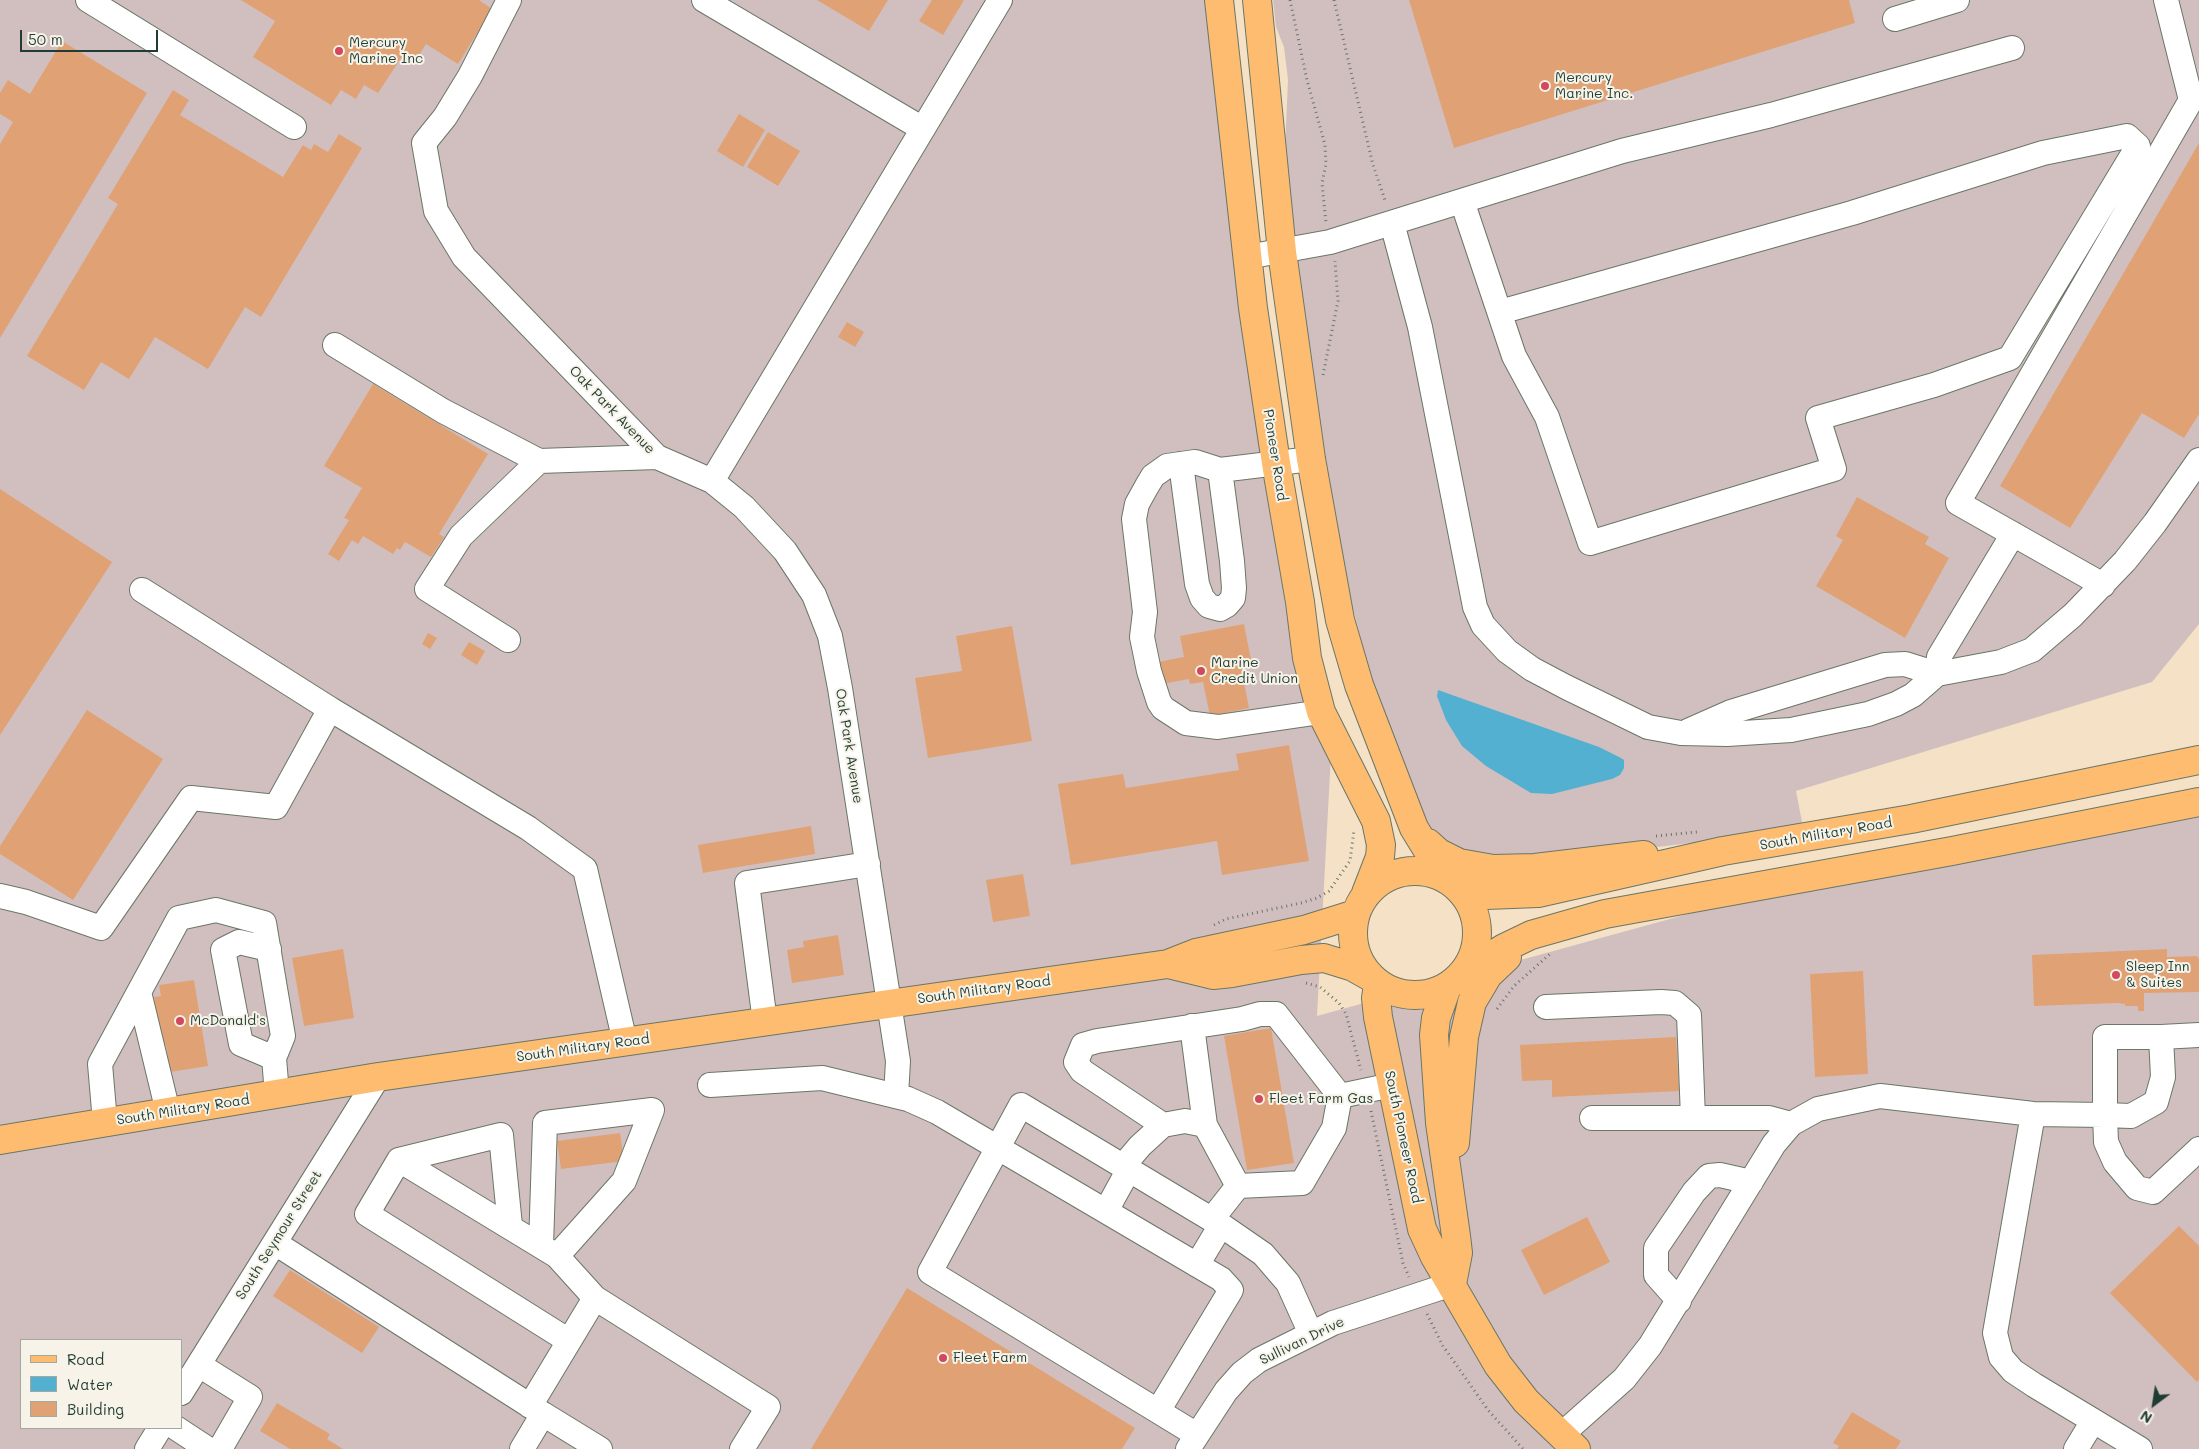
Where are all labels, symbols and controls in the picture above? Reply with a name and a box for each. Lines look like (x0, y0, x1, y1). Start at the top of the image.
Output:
scale bar (22, 20, 160, 52)
text: 50 m (28, 29, 63, 49)
place label: Mercury Marine Inc (349, 35, 423, 68)
marker: Mercury Marine Inc (333, 45, 345, 57)
place label: Mercury Marine Inc. (1555, 70, 1633, 102)
marker: Mercury Marine Inc. (1539, 80, 1551, 92)
street label: Oak Park Avenue (566, 362, 658, 458)
street label: Pioneer Road (1259, 408, 1291, 502)
place label: Marine Credit Union (1211, 655, 1298, 688)
marker: Marine Credit Union (1195, 665, 1207, 677)
street label: Oak Park Avenue (832, 687, 866, 805)
street label: South Military Road (1758, 814, 1894, 854)
place label: Sleep Inn & Suites (2126, 959, 2189, 992)
marker: Sleep Inn & Suites (2110, 969, 2122, 981)
street label: South Military Road (916, 972, 1052, 1008)
place label: McDonald's (190, 1013, 266, 1029)
marker: McDonald's (174, 1015, 186, 1027)
street label: South Military Road (515, 1030, 651, 1066)
street label: South Pioneer Road (1381, 1069, 1425, 1205)
street label: South Military Road (115, 1091, 251, 1129)
place label: Fleet Farm Gas (1269, 1091, 1373, 1107)
marker: Fleet Farm Gas (1253, 1093, 1265, 1105)
street label: South Seymour Street (232, 1167, 326, 1303)
street label: Sullivan Drive (1257, 1313, 1347, 1369)
legend (20, 1339, 182, 1429)
text: Road (67, 1349, 104, 1369)
place label: Fleet Farm (953, 1350, 1027, 1366)
marker: Fleet Farm (937, 1352, 949, 1364)
text: Water (67, 1374, 113, 1394)
north arrow (2129, 1379, 2179, 1429)
text: Building (67, 1399, 124, 1419)
text: N (2137, 1406, 2155, 1428)

